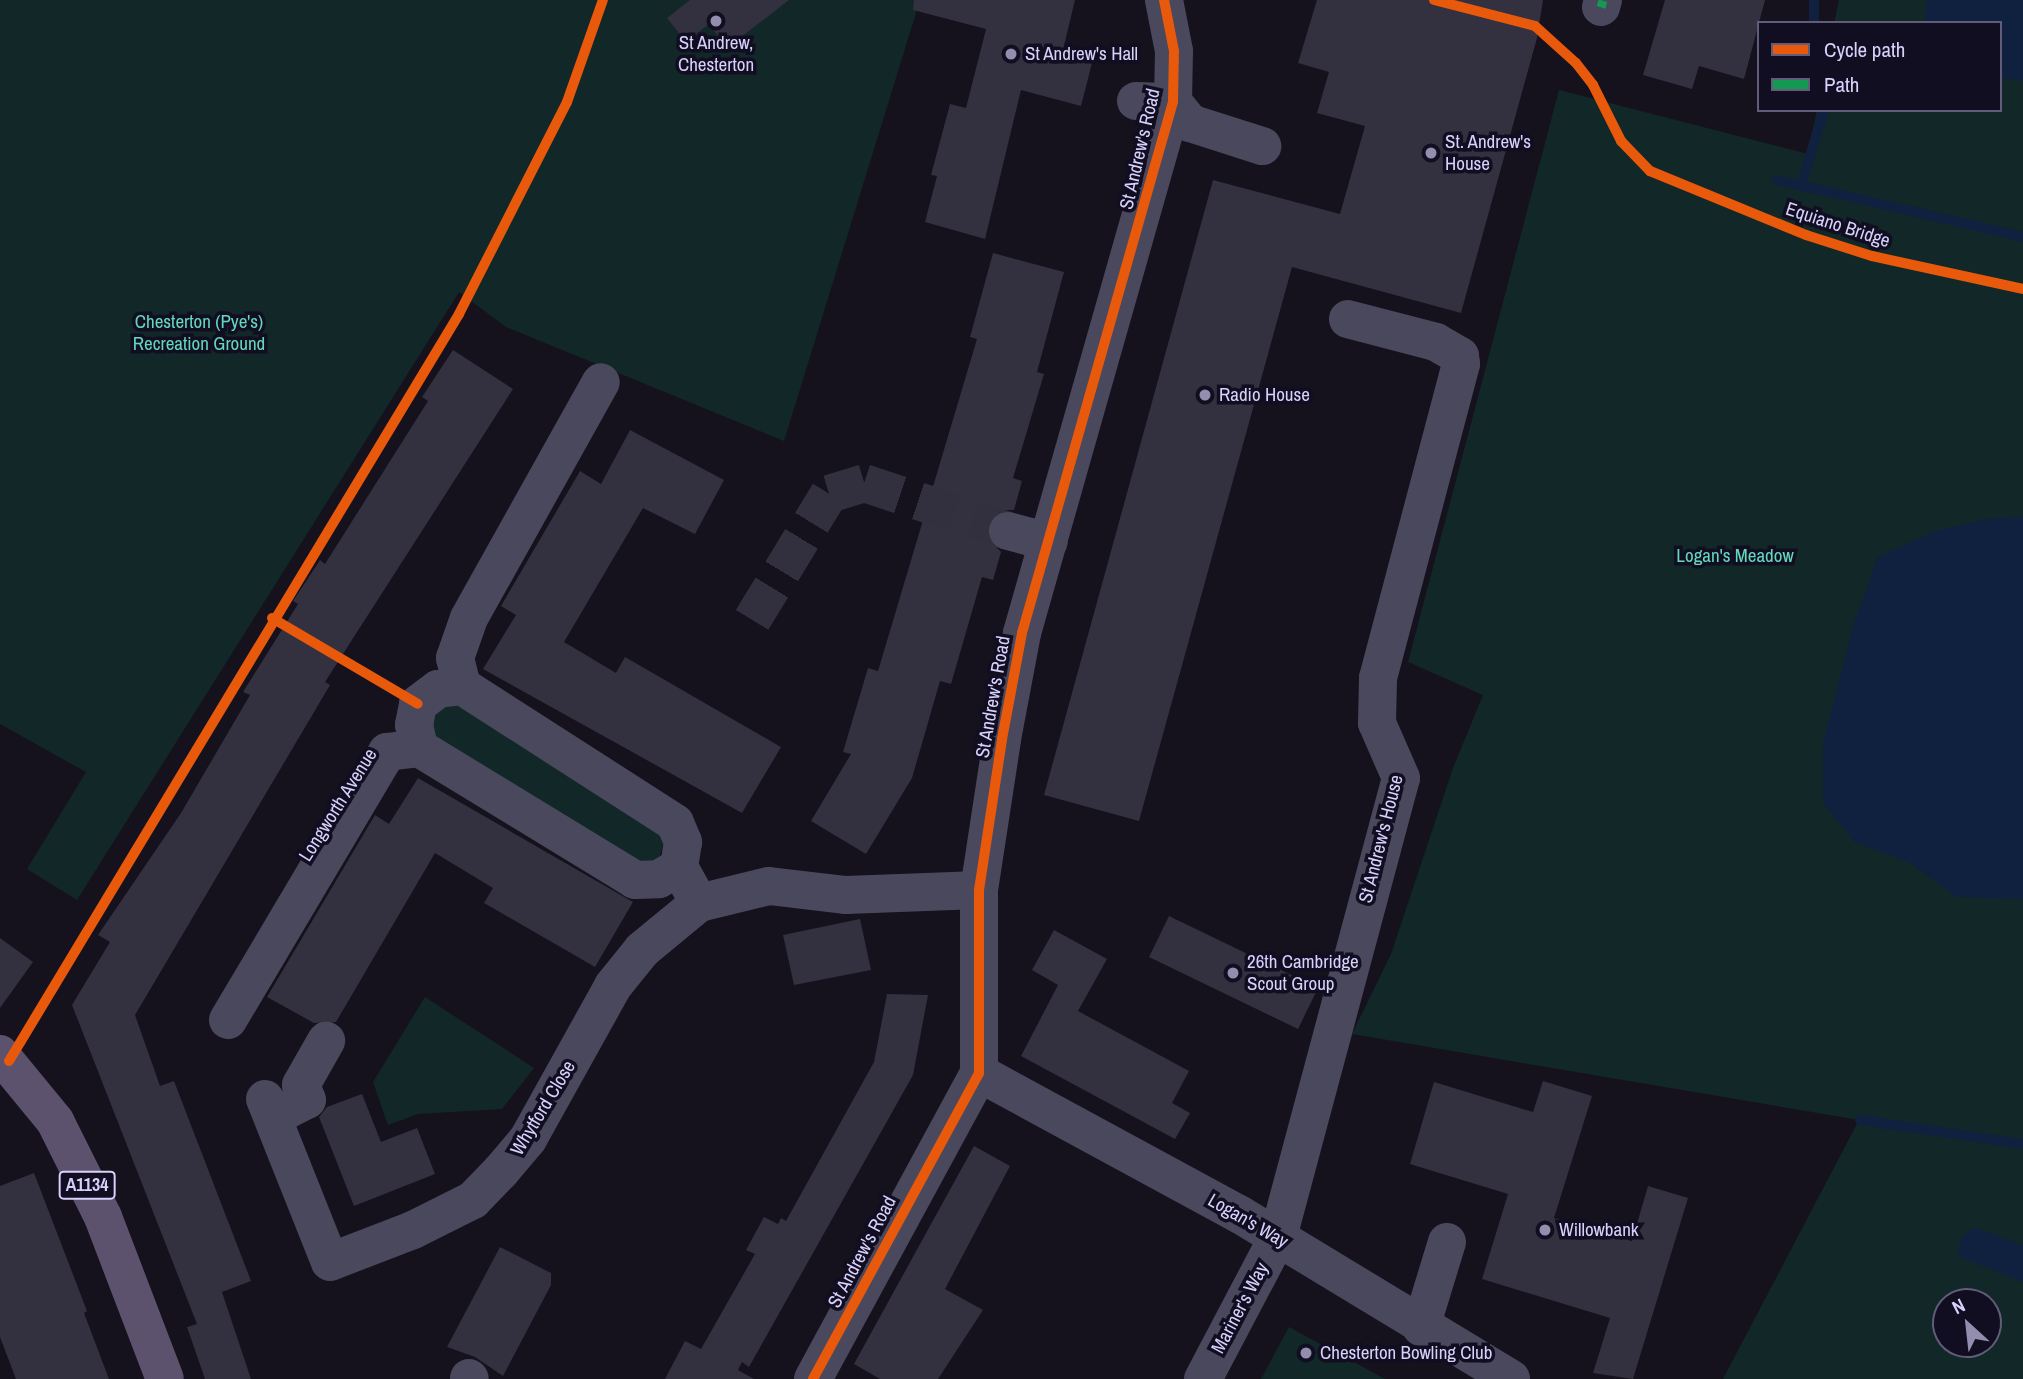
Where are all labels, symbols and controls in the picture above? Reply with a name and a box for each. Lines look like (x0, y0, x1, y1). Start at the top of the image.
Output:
marker: St Andrew, Chesterton (708, 13, 724, 29)
legend (1757, 21, 2002, 112)
place label: St Andrew, Chesterton (678, 32, 754, 76)
text: Cycle path (1824, 35, 1905, 64)
place label: St Andrew's Hall (1025, 43, 1139, 65)
marker: St Andrew's Hall (1003, 46, 1019, 62)
text: Path (1824, 70, 1859, 99)
street label: St Andrew's Road (1115, 86, 1165, 212)
place label: St. Andrew's House (1445, 131, 1532, 175)
marker: St. Andrew's House (1423, 145, 1439, 161)
street label: Equiano Bridge (1783, 197, 1893, 253)
park label: Chesterton (Pye's) Recreation Ground (133, 311, 265, 355)
place label: Radio House (1219, 384, 1310, 406)
marker: Radio House (1197, 387, 1213, 403)
park label: Logan's Meadow (1676, 545, 1794, 567)
street label: St Andrew's Road (971, 634, 1015, 760)
street label: Longworth Avenue (294, 744, 382, 866)
street label: St Andrew's House (1354, 772, 1408, 906)
place label: 26th Cambridge Scout Group (1247, 951, 1359, 995)
marker: 26th Cambridge Scout Group (1225, 965, 1241, 981)
street label: Whytford Close (506, 1056, 580, 1160)
road number: A1134 (57, 1170, 117, 1200)
street label: Logan's Way (1204, 1189, 1292, 1253)
street label: St Andrew's Road (823, 1192, 901, 1312)
place label: Willowbank (1559, 1219, 1639, 1241)
marker: Willowbank (1537, 1222, 1553, 1238)
street label: Mariner's Way (1207, 1259, 1273, 1357)
north arrow (1932, 1288, 2002, 1358)
text: N (1947, 1292, 1969, 1320)
place label: Chesterton Bowling Club (1320, 1342, 1492, 1364)
marker: Chesterton Bowling Club (1298, 1345, 1314, 1361)

